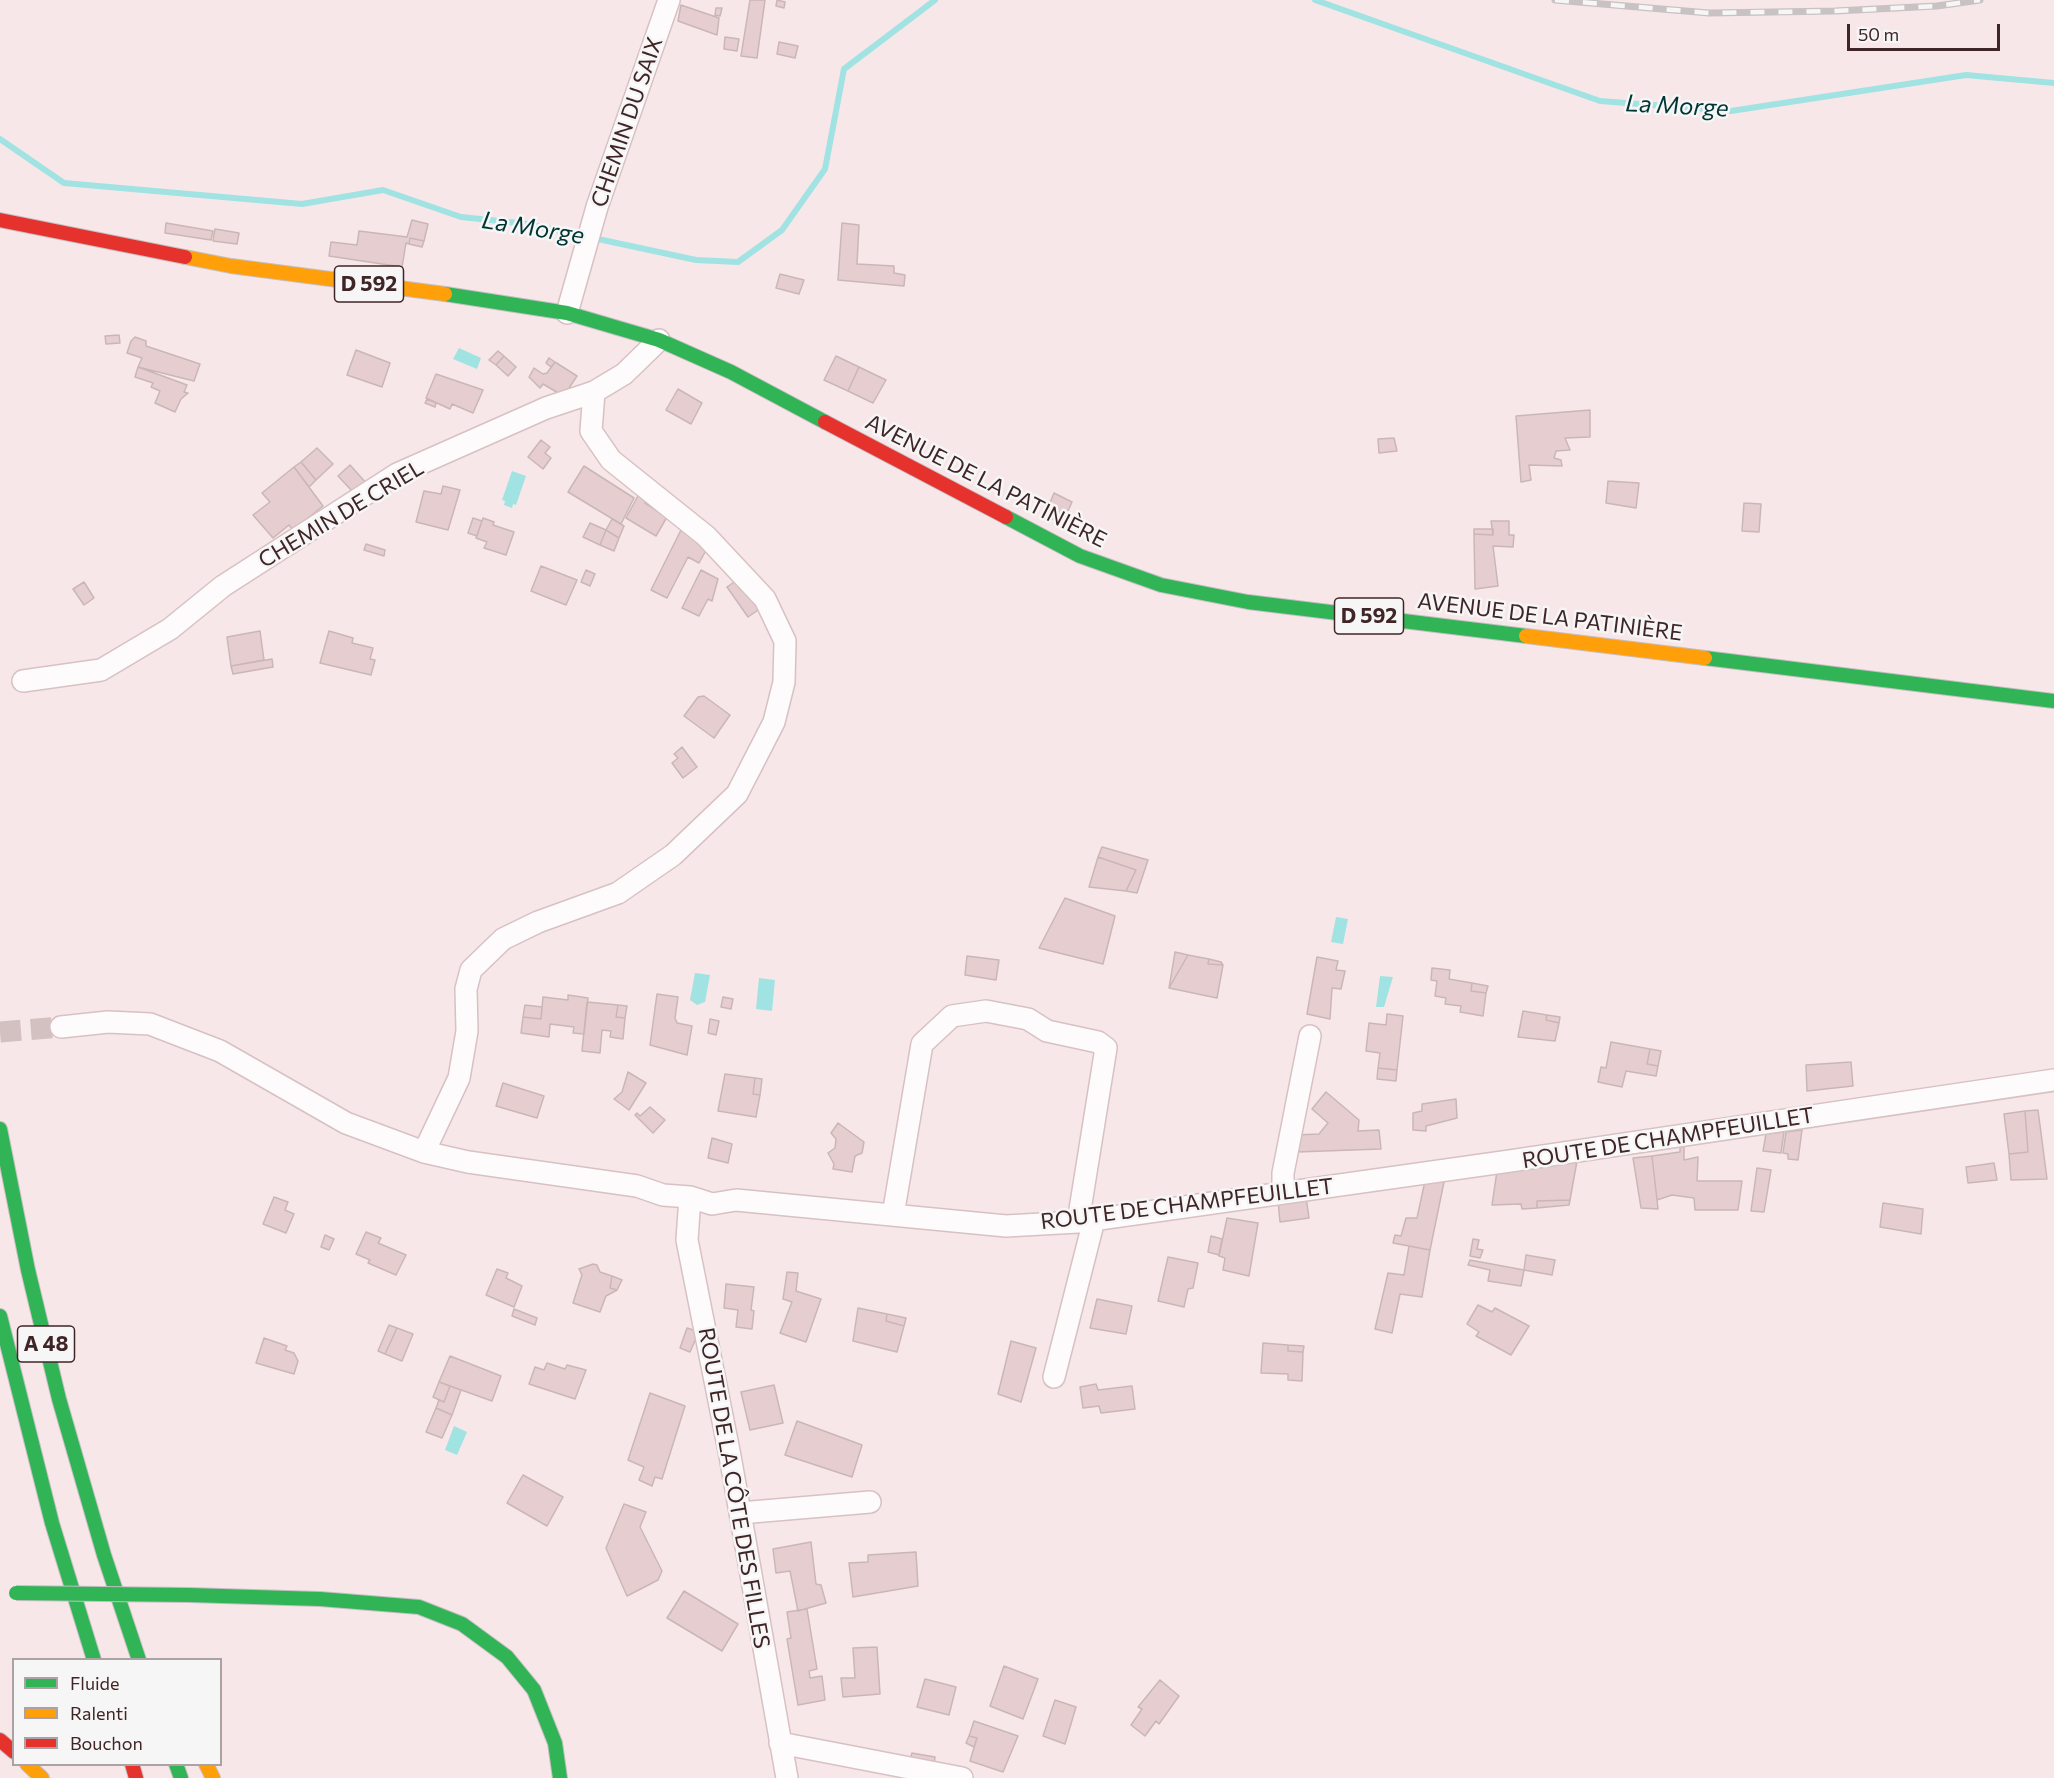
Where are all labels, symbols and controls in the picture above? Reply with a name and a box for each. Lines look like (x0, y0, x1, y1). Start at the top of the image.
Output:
scale bar (1850, 12, 2003, 50)
text: 50 m (1858, 23, 1899, 45)
street label: CHEMIN DU SAIX (585, 33, 669, 211)
water label: La Morge (1625, 89, 1729, 123)
water label: La Morge (480, 206, 586, 250)
road number: D 592 (334, 266, 404, 302)
street label: AVENUE DE LA PATINIÈRE (861, 409, 1111, 553)
street label: CHEMIN DE CRIEL (254, 454, 428, 574)
street label: AVENUE DE LA PATINIÈRE (1416, 588, 1684, 646)
road number: D 592 (1334, 598, 1404, 634)
street label: ROUTE DE CHAMPFEUILLET (1520, 1102, 1816, 1174)
street label: ROUTE DE CHAMPFEUILLET (1039, 1173, 1335, 1235)
road number: A 48 (18, 1326, 74, 1362)
street label: ROUTE DE LA CÔTE DES FILLES (693, 1326, 775, 1650)
legend (12, 1658, 222, 1766)
text: Fluide (70, 1672, 119, 1694)
text: Ralenti (70, 1702, 128, 1724)
text: Bouchon (70, 1732, 143, 1754)

